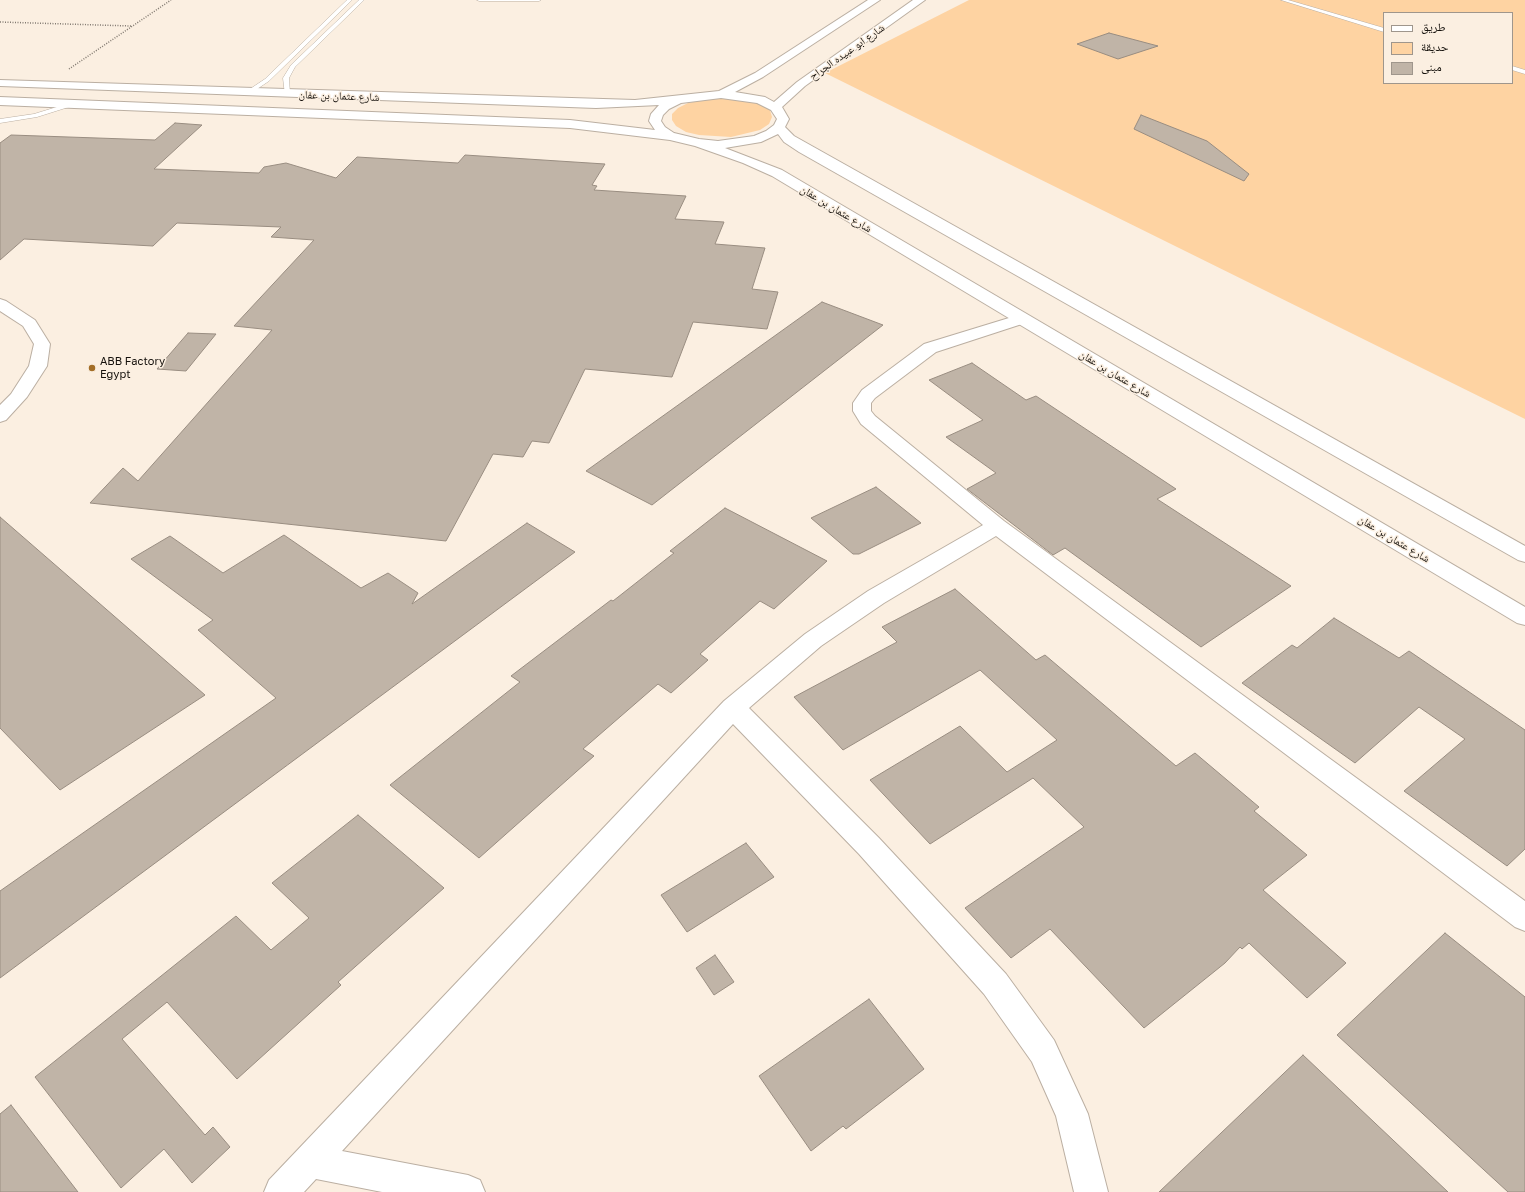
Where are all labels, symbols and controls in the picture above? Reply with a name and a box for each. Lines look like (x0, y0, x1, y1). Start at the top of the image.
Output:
legend (1383, 12, 1513, 84)
text: طريق (1421, 19, 1446, 34)
street label: شارع ابو عبيده الجراح (807, 21, 887, 83)
text: حديقة (1421, 39, 1449, 54)
text: مبنى (1421, 59, 1442, 74)
street label: شارع عثمان بن عفان (298, 88, 380, 104)
street label: شارع عثمان بن عفان (798, 182, 874, 236)
street label: شارع عثمان بن عفان (1077, 347, 1153, 401)
place label: ABB Factory Egypt (100, 355, 165, 381)
marker: ABB Factory Egypt (87, 363, 97, 373)
street label: شارع عثمان بن عفان (1356, 512, 1432, 566)

